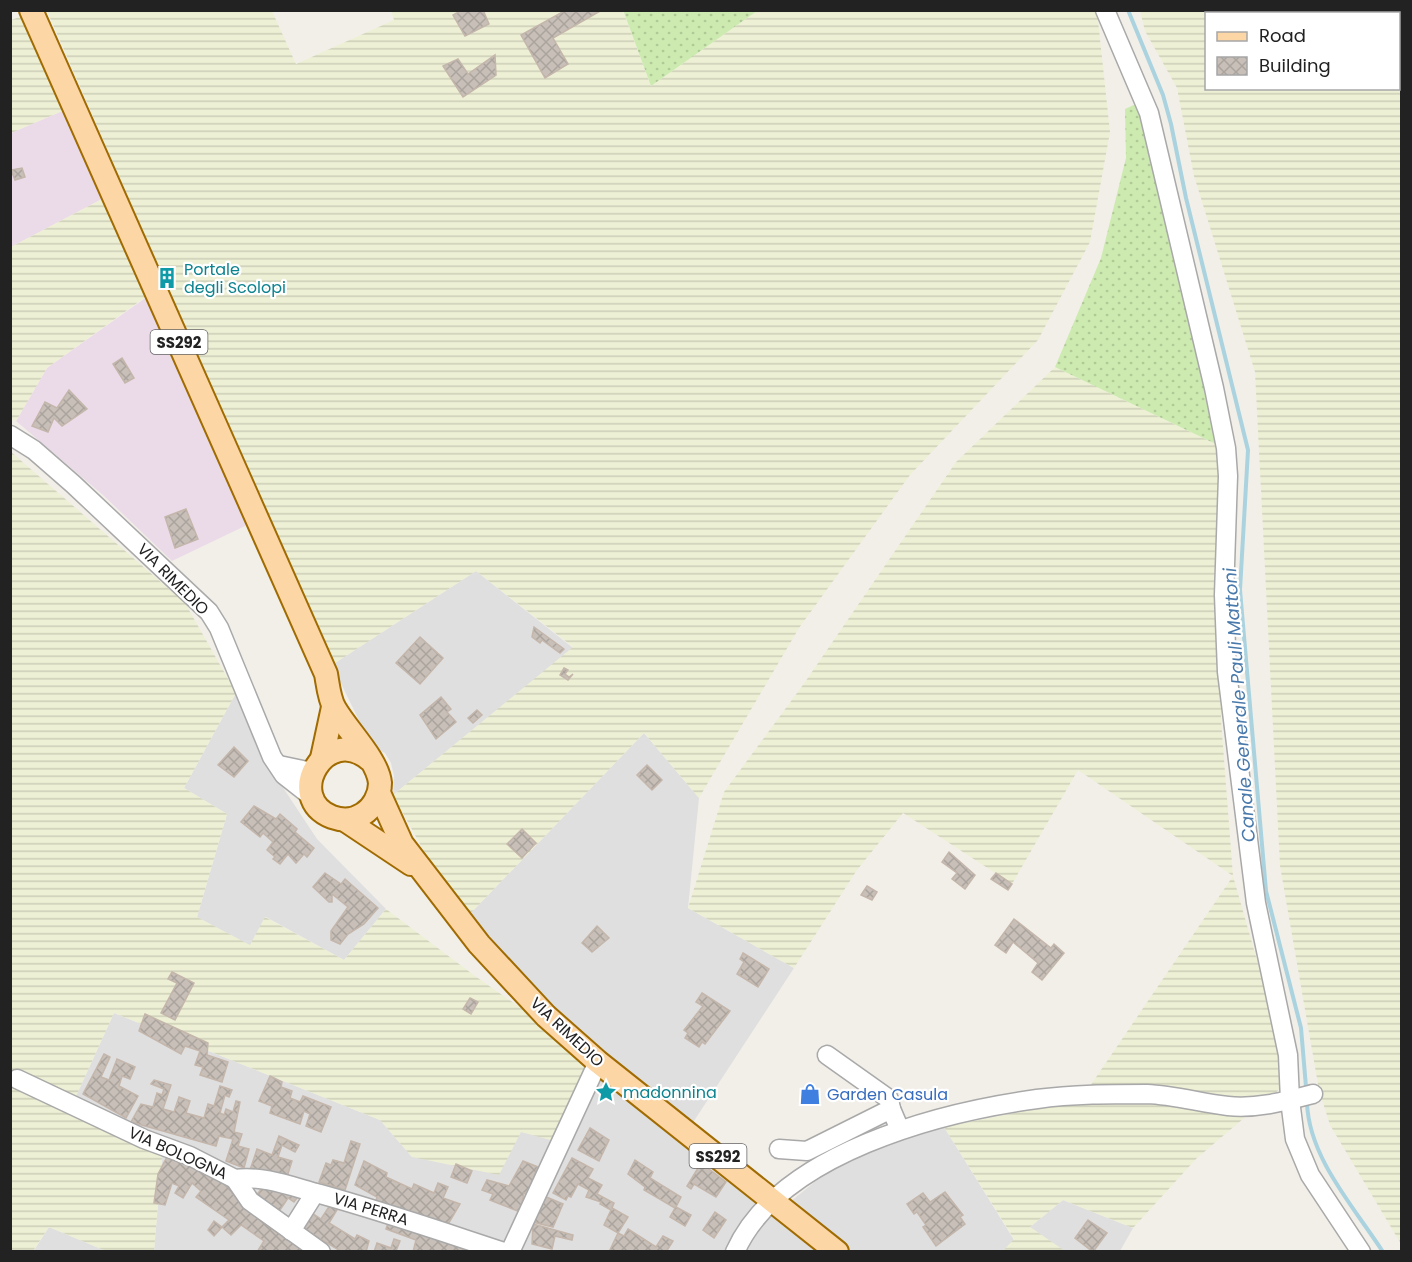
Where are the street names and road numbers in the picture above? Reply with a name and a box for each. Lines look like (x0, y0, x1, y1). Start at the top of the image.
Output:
road number: SS292 (150, 330, 207, 354)
street label: VIA RIMEDIO (132, 538, 214, 620)
street label: VIA RIMEDIO (525, 992, 609, 1072)
street label: VIA BOLOGNA (125, 1121, 231, 1185)
road number: SS292 (690, 1144, 746, 1168)
street label: VIA PERRA (331, 1187, 412, 1231)

